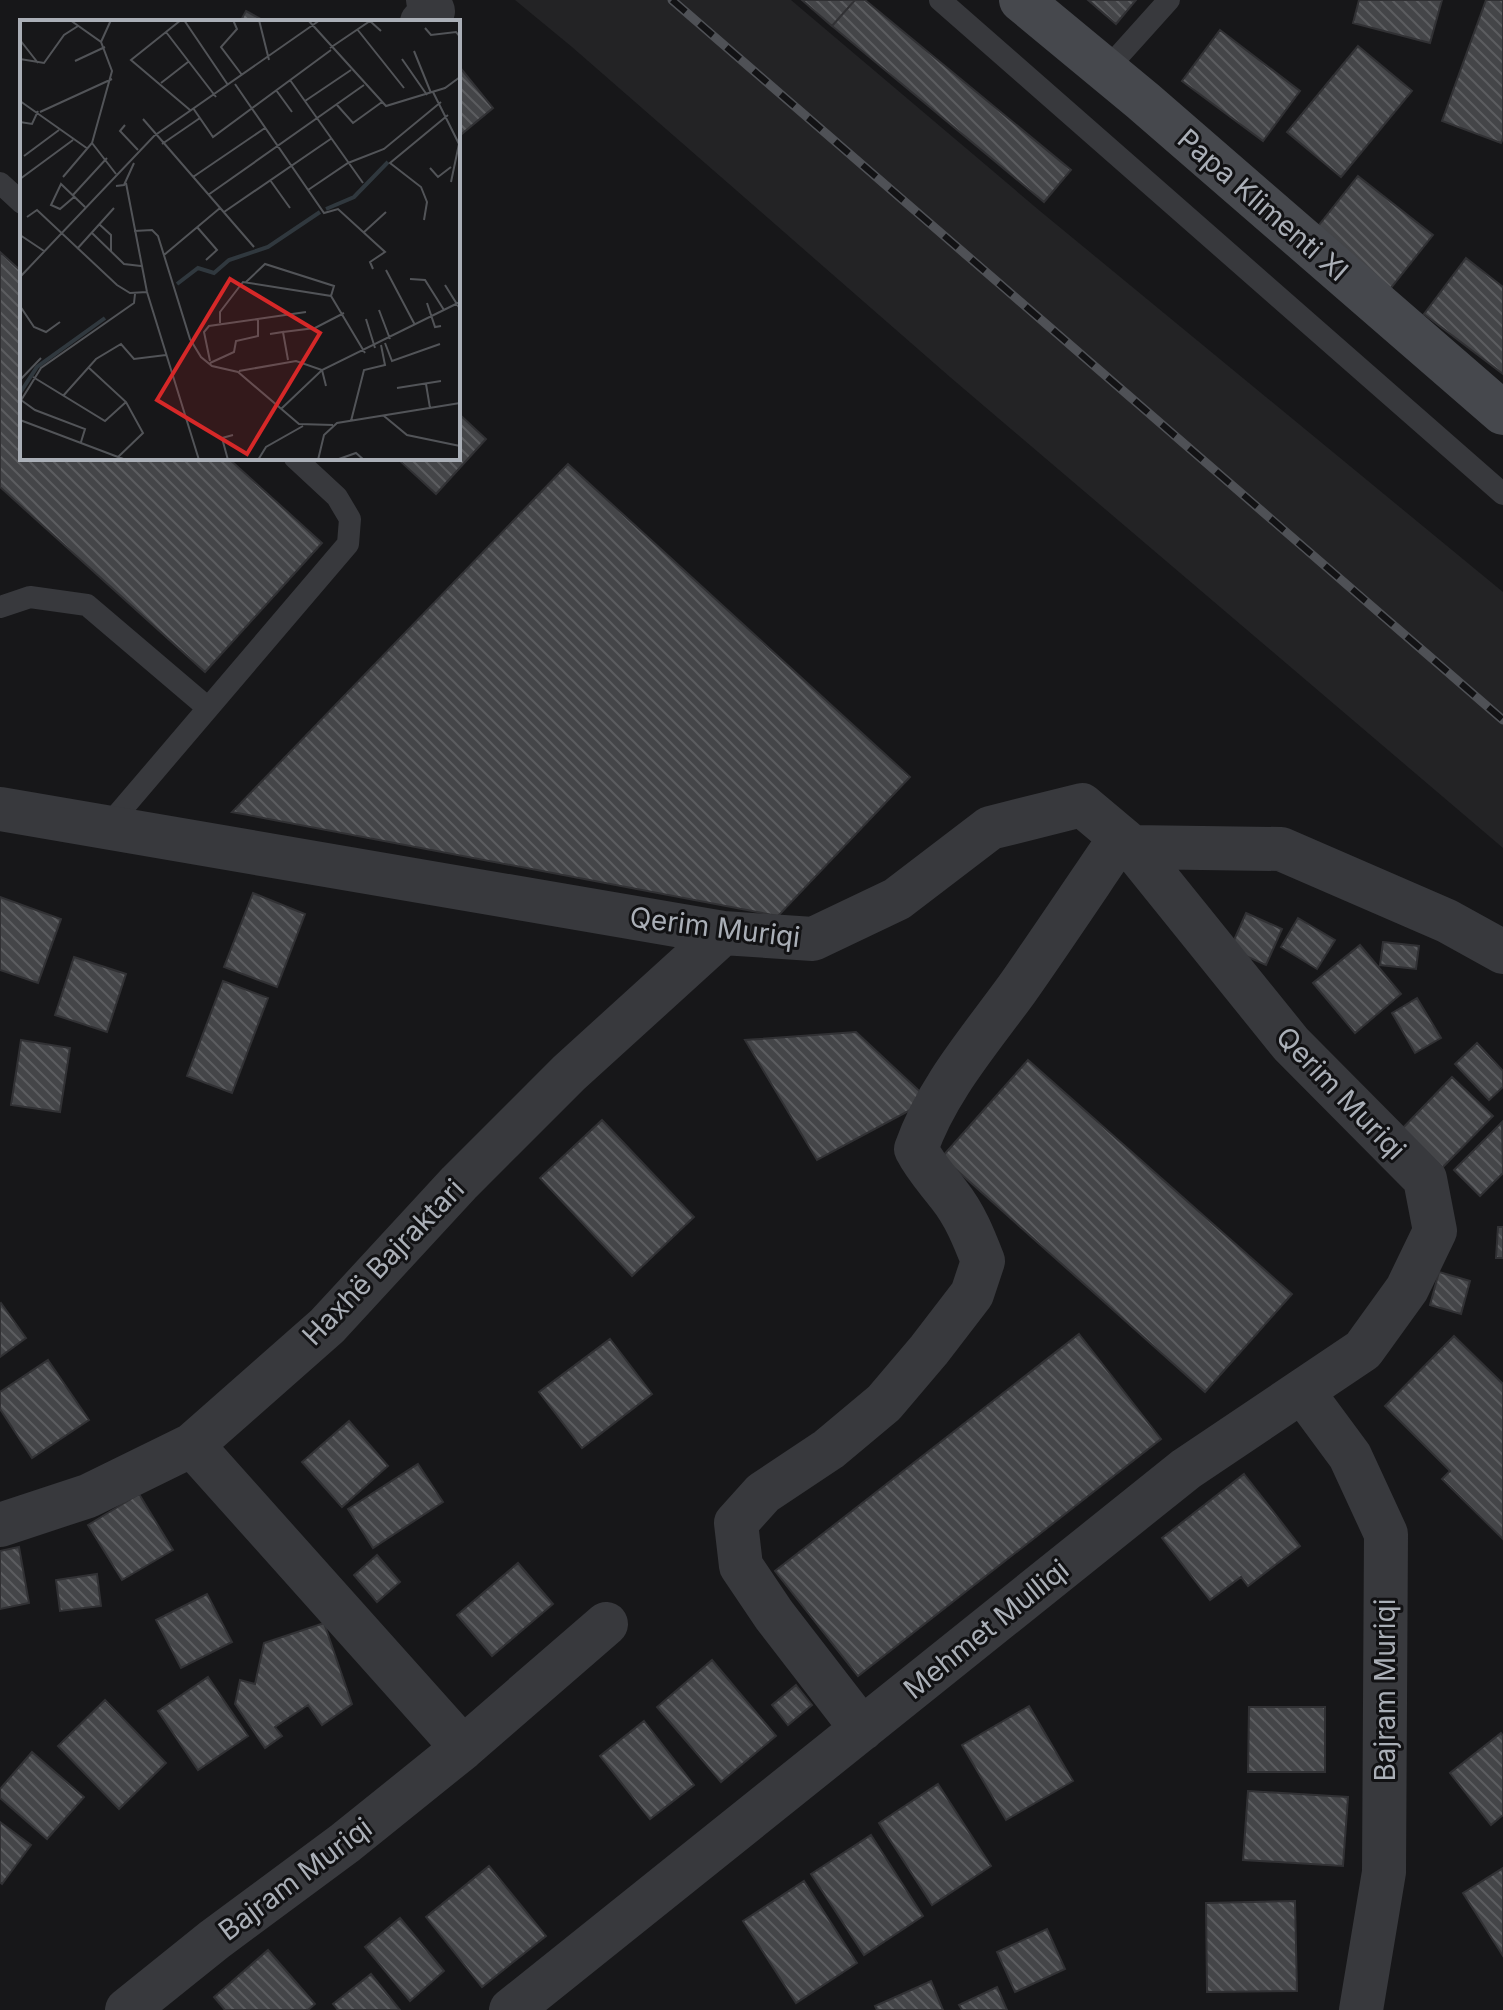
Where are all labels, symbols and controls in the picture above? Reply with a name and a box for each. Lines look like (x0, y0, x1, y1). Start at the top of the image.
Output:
inset map (20, 20, 460, 460)
street label: Papa Klimenti XI (1171, 122, 1355, 288)
street label: Qerim Muriqi (628, 900, 802, 954)
street label: Qerim Muriqi (1269, 1020, 1413, 1166)
street label: Haxhë Bajraktari (295, 1172, 471, 1352)
street label: Mehmet Mulliqi (897, 1552, 1075, 1706)
street label: Bajram Muriqi (1368, 1598, 1402, 1782)
street label: Bajram Muriqi (212, 1810, 378, 1948)

